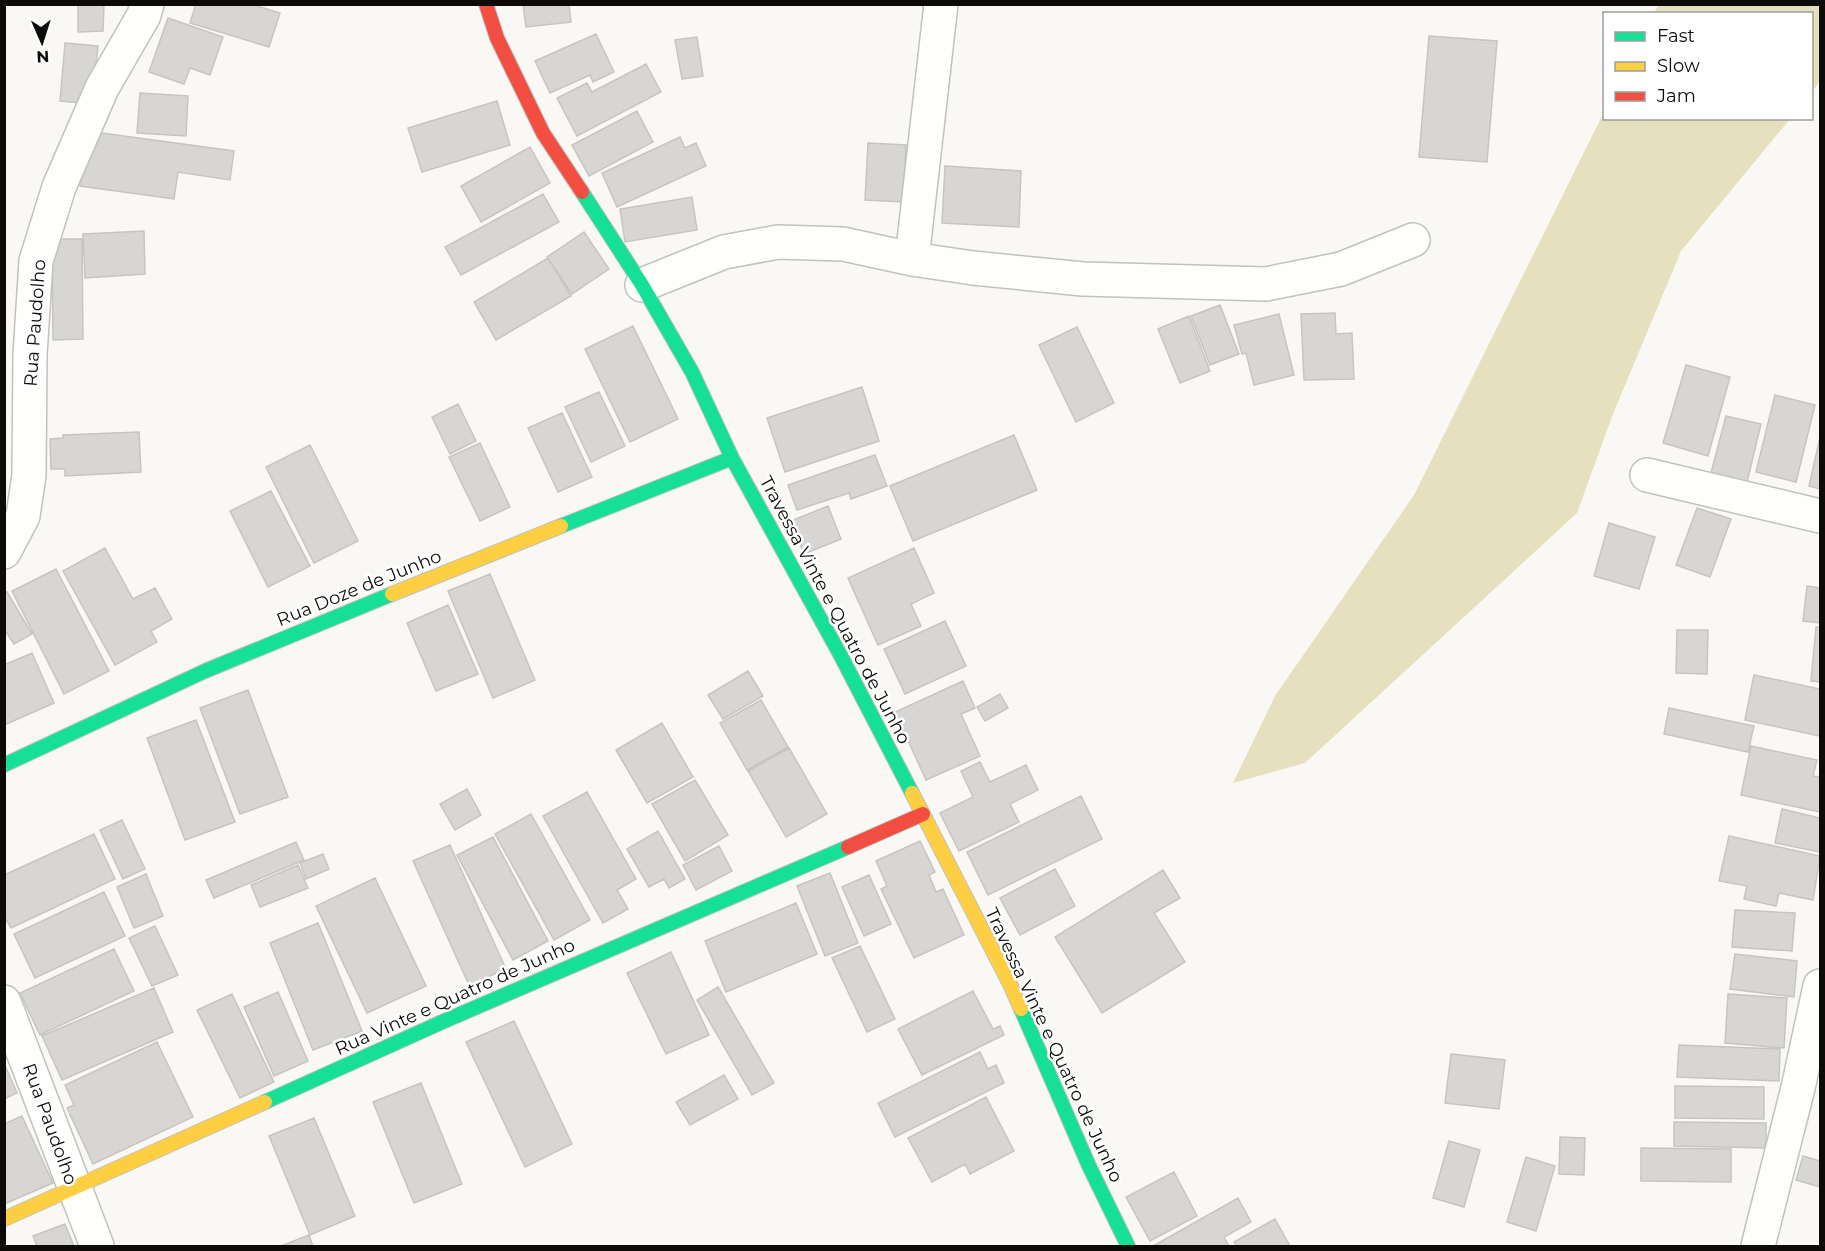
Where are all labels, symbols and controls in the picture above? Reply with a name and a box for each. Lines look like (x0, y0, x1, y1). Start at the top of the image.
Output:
north arrow (12, 12, 72, 72)
legend (1603, 12, 1813, 120)
text: Fast (1657, 25, 1695, 47)
text: N (36, 47, 50, 66)
text: Slow (1657, 55, 1700, 77)
text: Jam (1656, 85, 1696, 107)
street label: Rua Paudolho (20, 259, 50, 387)
street label: Travessa Vinte e Quatro de Junho (755, 472, 915, 748)
street label: Rua Doze de Junho (273, 545, 445, 631)
street label: Travessa Vinte e Quatro de Junho (981, 904, 1127, 1186)
street label: Rua Vinte e Quatro de Junho (332, 934, 578, 1060)
street label: Rua Paudolho (18, 1060, 82, 1188)

